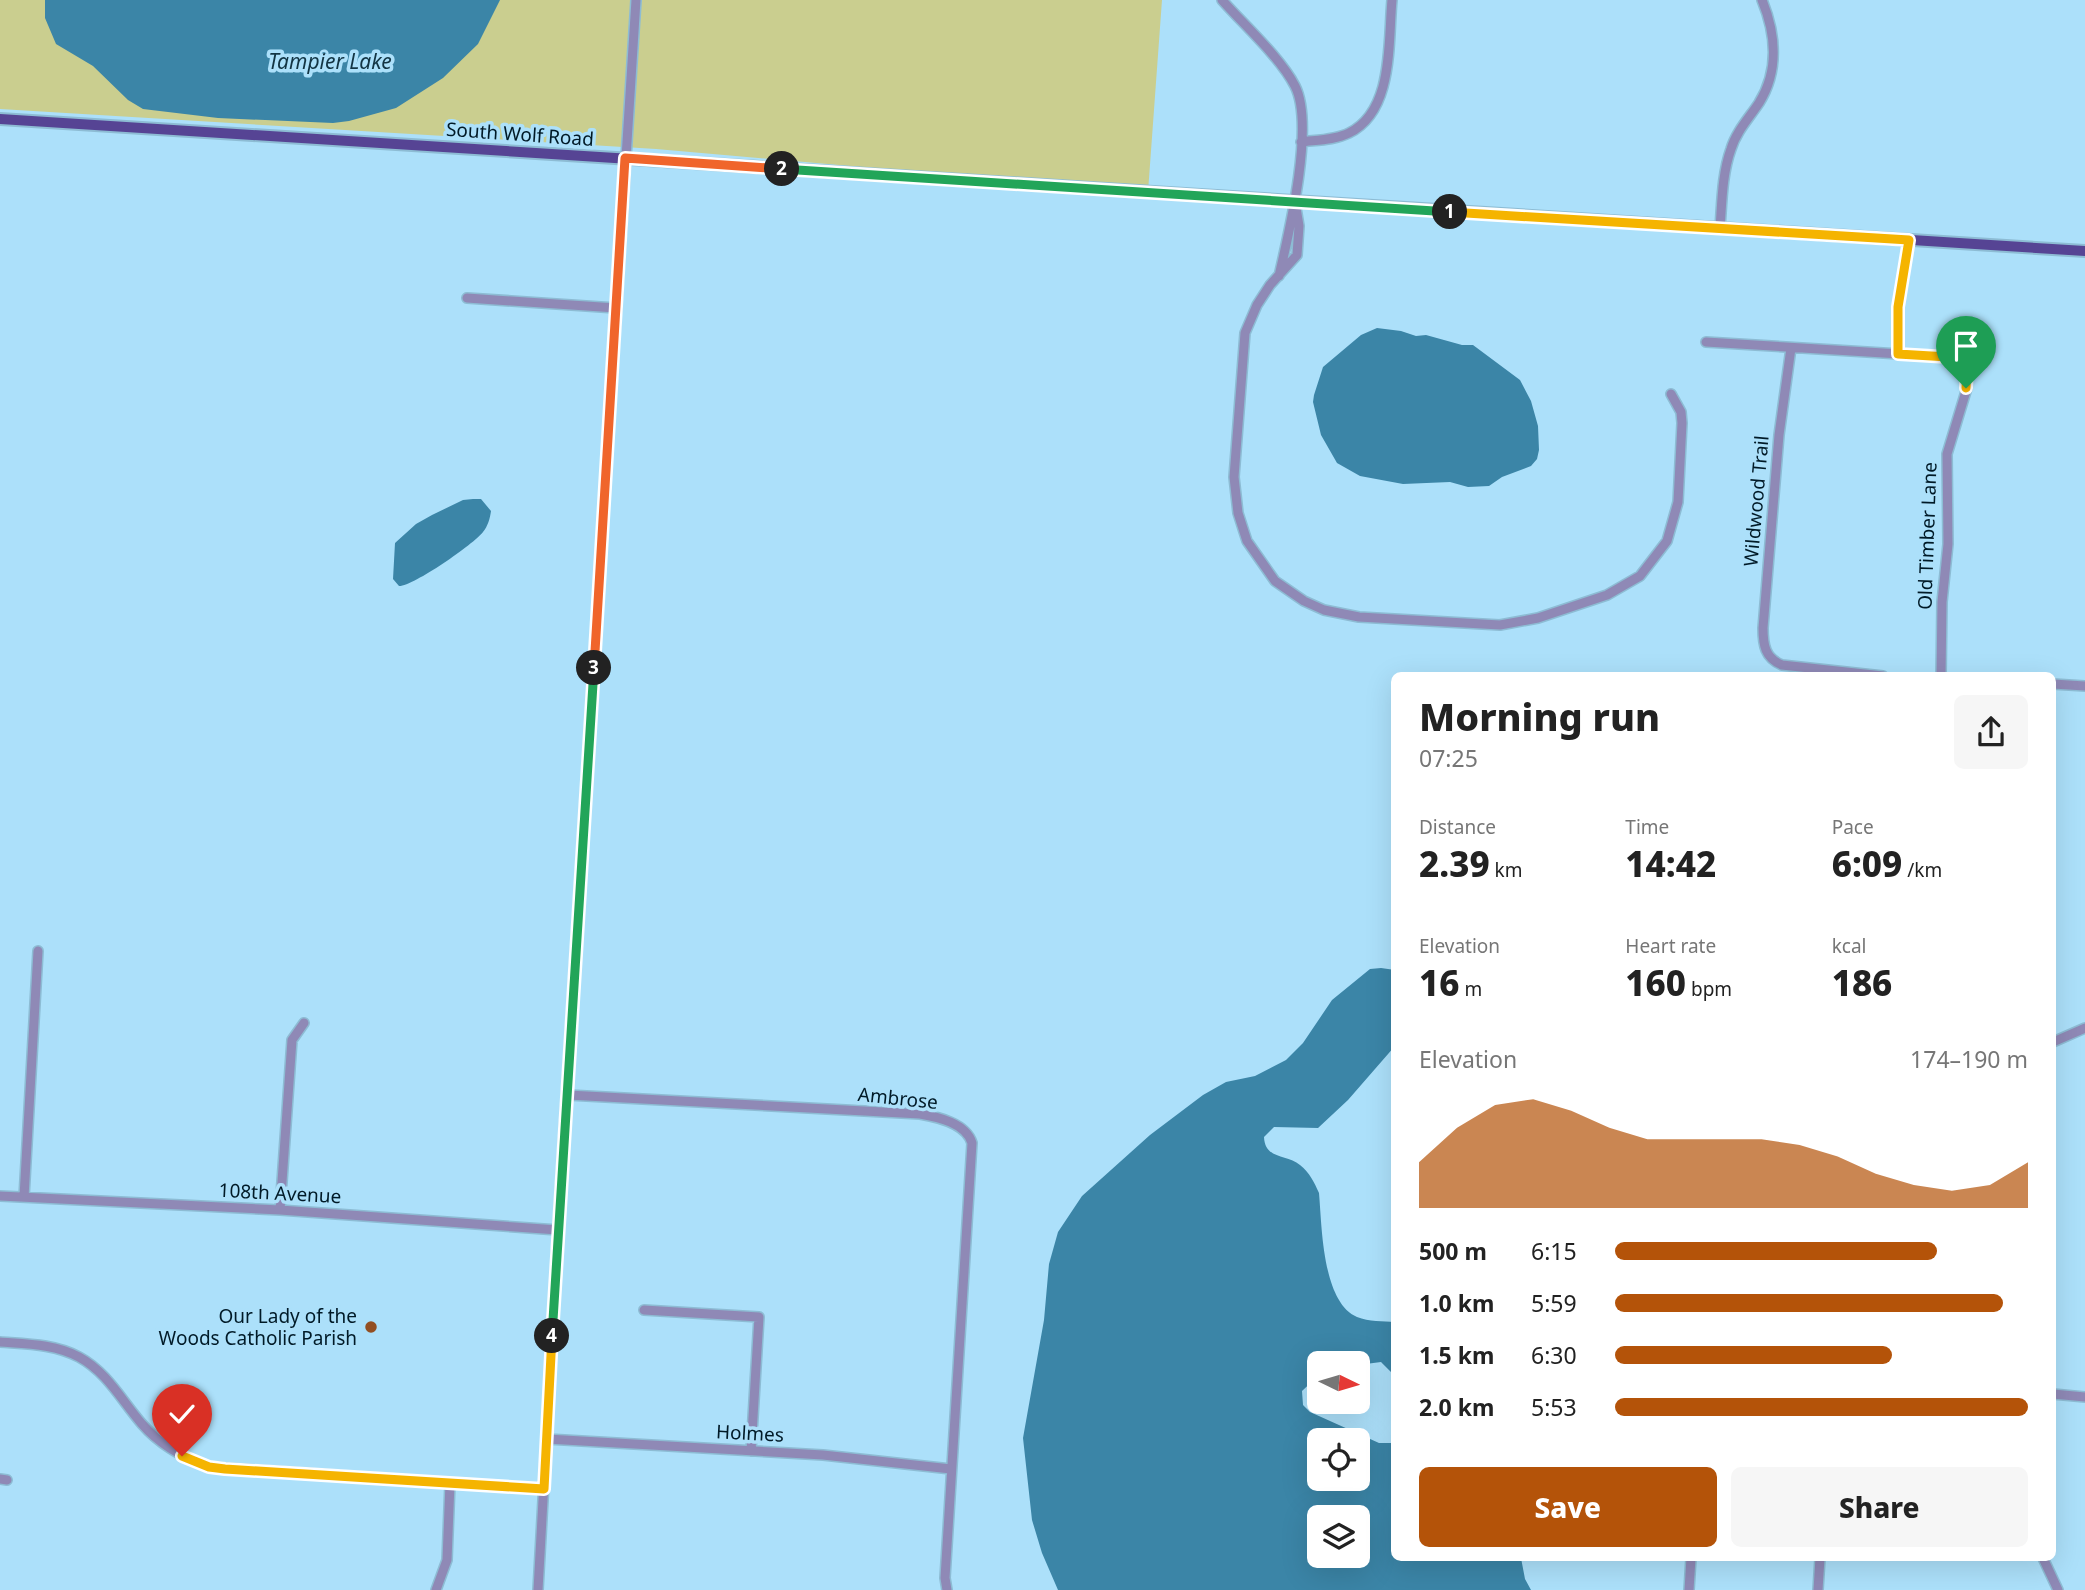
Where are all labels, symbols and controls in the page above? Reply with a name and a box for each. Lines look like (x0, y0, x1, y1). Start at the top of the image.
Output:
water label: Tampier Lake (268, 47, 392, 75)
street label: South Wolf Road (445, 116, 595, 152)
pin: 2 (764, 152, 800, 186)
text: 2 (776, 155, 787, 181)
pin: 1 (1432, 194, 1468, 230)
text: 1 (1444, 198, 1455, 224)
pin (1936, 316, 1996, 388)
icon: arrive (1947, 327, 1985, 365)
street label: Wildwood Trail (1737, 434, 1775, 568)
street label: Old Timber Lane (1911, 462, 1943, 610)
pin: 3 (576, 650, 612, 686)
text: 3 (588, 654, 599, 680)
text: Morning run (1419, 690, 1660, 742)
button: share (1954, 695, 2028, 769)
text: 07:25 (1419, 742, 1478, 774)
text: Distance (1419, 814, 1496, 840)
text: Time (1625, 814, 1669, 840)
text: Pace (1832, 814, 1874, 840)
text: 2.39 (1419, 840, 1490, 887)
text: 14:42 (1625, 840, 1716, 887)
text: 6:09 (1832, 840, 1902, 887)
text: km (1490, 857, 1523, 883)
text: /km (1902, 857, 1942, 883)
text: Elevation (1419, 933, 1500, 959)
text: Heart rate (1625, 933, 1716, 959)
text: kcal (1832, 933, 1866, 959)
text: 16 (1419, 959, 1459, 1006)
text: 160 (1625, 959, 1686, 1006)
text: 186 (1832, 959, 1892, 1006)
text: m (1459, 976, 1482, 1002)
text: bpm (1686, 976, 1732, 1002)
text: Elevation (1419, 1043, 1517, 1075)
text: 174–190 m (1910, 1043, 2028, 1075)
street label: Ambrose (857, 1081, 939, 1115)
street label: 108th Avenue (218, 1177, 342, 1209)
text: 500 m (1419, 1235, 1487, 1267)
text: 6:15 (1531, 1235, 1577, 1267)
text: 1.0 km (1419, 1287, 1494, 1319)
text: 5:59 (1531, 1287, 1577, 1319)
place label: Our Lady of the Woods Catholic Parish (159, 1303, 357, 1351)
pin: 4 (534, 1318, 570, 1354)
marker: Our Lady of the Woods Catholic Parish (363, 1319, 379, 1335)
text: 4 (546, 1322, 557, 1348)
text: 1.5 km (1419, 1339, 1494, 1371)
text: 6:30 (1531, 1339, 1577, 1371)
north arrow (1307, 1351, 1370, 1414)
map controls (1307, 1351, 1370, 1568)
pin (152, 1384, 212, 1456)
text: 2.0 km (1419, 1391, 1494, 1423)
text: 5:53 (1531, 1391, 1577, 1423)
icon: check (163, 1395, 201, 1433)
street label: Holmes (715, 1418, 785, 1448)
button: locate (1307, 1428, 1370, 1491)
button: Save (1419, 1467, 1717, 1547)
button: Share (1731, 1467, 2028, 1547)
button: layers (1307, 1505, 1370, 1568)

